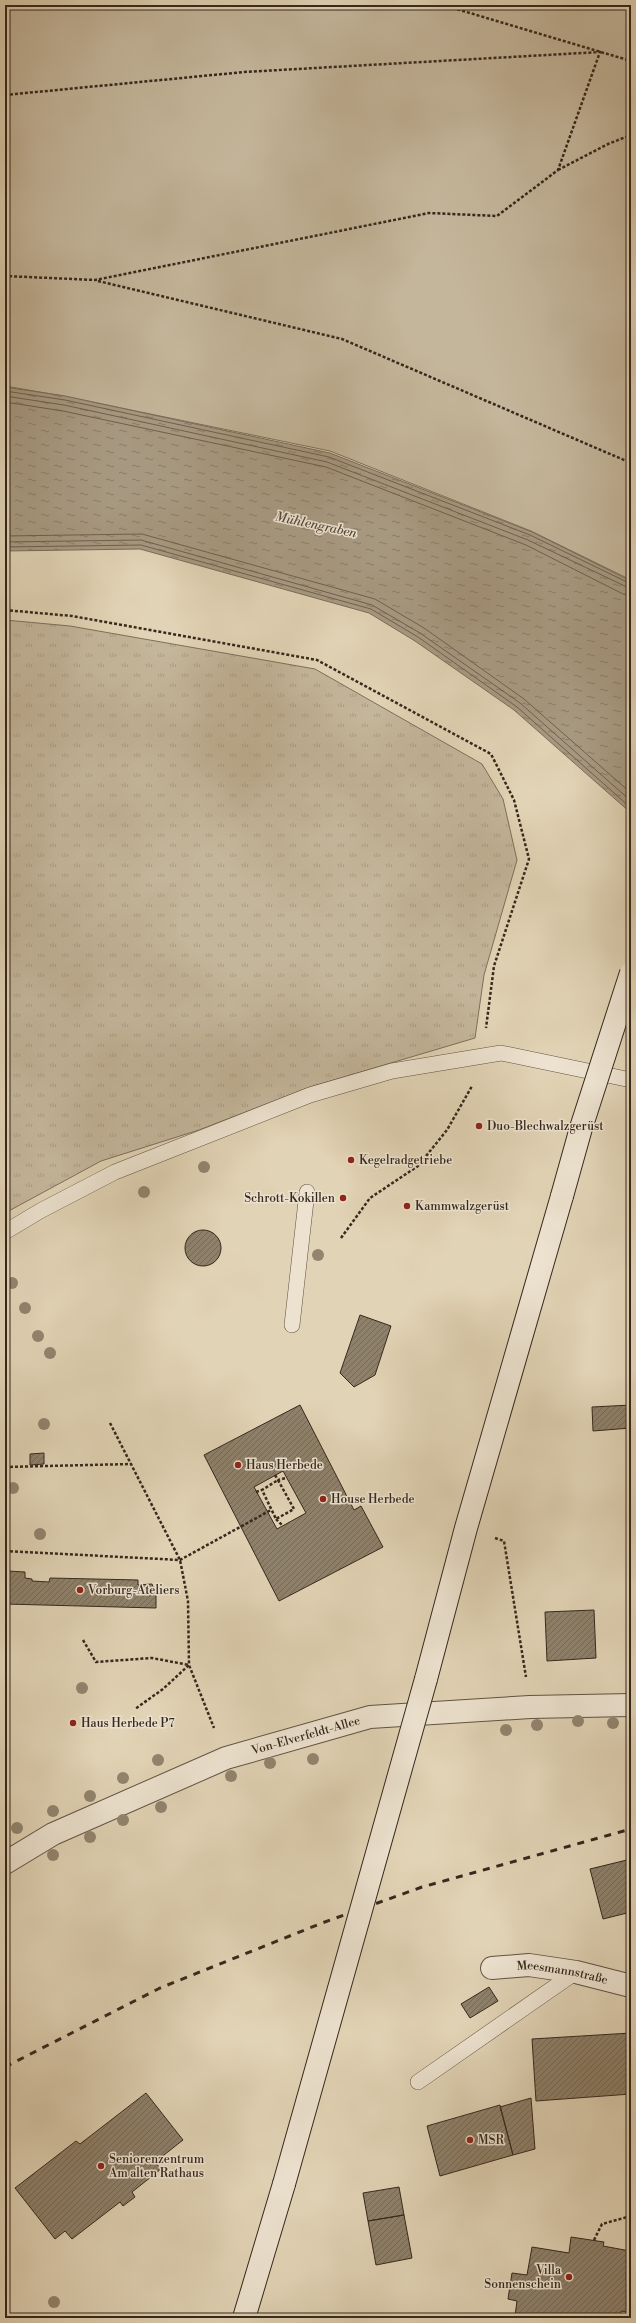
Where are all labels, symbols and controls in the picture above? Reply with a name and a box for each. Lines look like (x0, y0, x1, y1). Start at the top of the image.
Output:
water label: Mühlengraben (274, 509, 359, 542)
place label: Duo-Blechwalzgerüst (487, 1119, 604, 1134)
marker: Duo-Blechwalzgerüst (474, 1121, 484, 1131)
place label: Kegelradgetriebe (359, 1153, 452, 1168)
marker: Kegelradgetriebe (346, 1155, 356, 1165)
place label: Schrott-Kokillen (244, 1191, 335, 1206)
marker: Schrott-Kokillen (338, 1193, 348, 1203)
place label: Kammwalzgerüst (415, 1199, 510, 1214)
marker: Kammwalzgerüst (402, 1201, 412, 1211)
place label: Haus Herbede (246, 1458, 323, 1473)
marker: Haus Herbede (233, 1460, 243, 1470)
place label: House Herbede (331, 1492, 415, 1507)
marker: House Herbede (318, 1494, 328, 1504)
place label: Vorburg-Ateliers (87, 1583, 179, 1598)
marker: Vorburg-Ateliers (75, 1585, 85, 1595)
street label: Von-Elverfeldt-Allee (249, 1713, 362, 1758)
place label: Haus Herbede P7 (81, 1716, 175, 1731)
marker: Haus Herbede P7 (68, 1718, 78, 1728)
street label: Meesmannstraße (516, 1957, 609, 1987)
place label: MSR (478, 2133, 504, 2148)
marker: MSR (465, 2135, 475, 2145)
place label: Seniorenzentrum Am alten Rathaus (108, 2152, 205, 2181)
marker: Seniorenzentrum Am alten Rathaus (96, 2161, 106, 2171)
place label: Villa Sonnenschein (484, 2263, 562, 2292)
marker: Villa Sonnenschein (564, 2272, 574, 2282)

